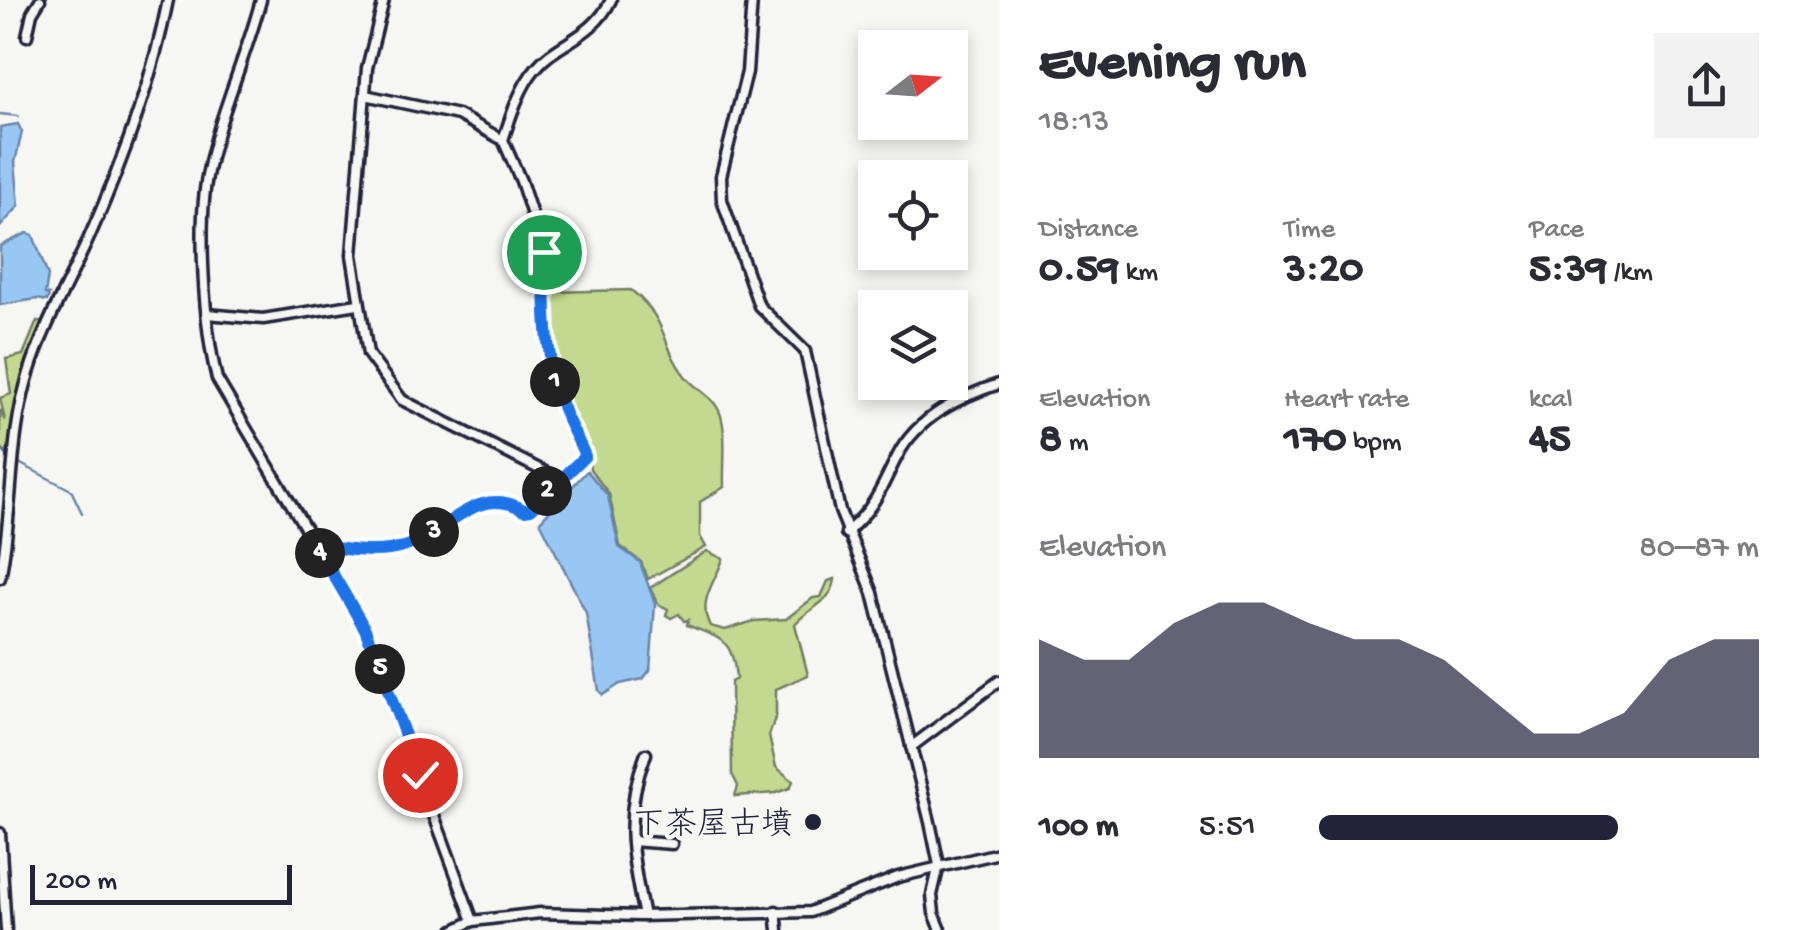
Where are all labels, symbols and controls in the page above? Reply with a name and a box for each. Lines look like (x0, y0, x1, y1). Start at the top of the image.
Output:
north arrow (858, 30, 968, 140)
map controls (858, 30, 968, 400)
button: share (1654, 33, 1759, 138)
text: Evening run (1039, 34, 1306, 98)
text: 18:13 (1039, 104, 1109, 142)
button: locate (858, 160, 968, 270)
pin (502, 210, 587, 295)
text: Distance (1039, 214, 1138, 247)
text: Time (1284, 214, 1335, 247)
text: Pace (1529, 214, 1584, 247)
icon: arrive (517, 225, 572, 280)
text: 0.59 (1039, 247, 1119, 296)
text: 3:20 (1284, 247, 1363, 296)
text: 5:39 (1529, 247, 1607, 296)
text: km (1119, 257, 1158, 290)
text: /km (1607, 257, 1653, 290)
button: layers (858, 290, 968, 400)
pin: 1 (530, 357, 580, 407)
text: 1 (549, 365, 561, 398)
text: Elevation (1039, 384, 1150, 417)
text: Heart rate (1284, 384, 1409, 417)
text: kcal (1529, 384, 1573, 417)
text: 8 (1039, 417, 1062, 466)
text: 170 (1284, 417, 1347, 466)
text: 45 (1529, 417, 1571, 466)
text: m (1062, 427, 1089, 460)
text: bpm (1347, 427, 1402, 460)
pin: 2 (522, 466, 572, 516)
text: 2 (540, 474, 554, 507)
pin: 3 (409, 507, 459, 557)
text: 3 (427, 515, 441, 548)
pin: 4 (295, 528, 345, 578)
text: Elevation (1039, 530, 1166, 568)
text: 80–87 m (1639, 530, 1759, 568)
text: 4 (313, 536, 327, 569)
pin: 5 (355, 644, 405, 694)
text: 5 (373, 652, 387, 685)
pin (378, 733, 463, 818)
icon: check (393, 748, 448, 803)
place label: 下茶屋古墳 (633, 807, 793, 846)
text: 100 m (1039, 809, 1119, 847)
text: 5:51 (1199, 809, 1256, 847)
marker: 下茶屋古墳 (802, 811, 824, 833)
scale bar (30, 860, 292, 904)
text: 200 m (45, 866, 117, 899)

